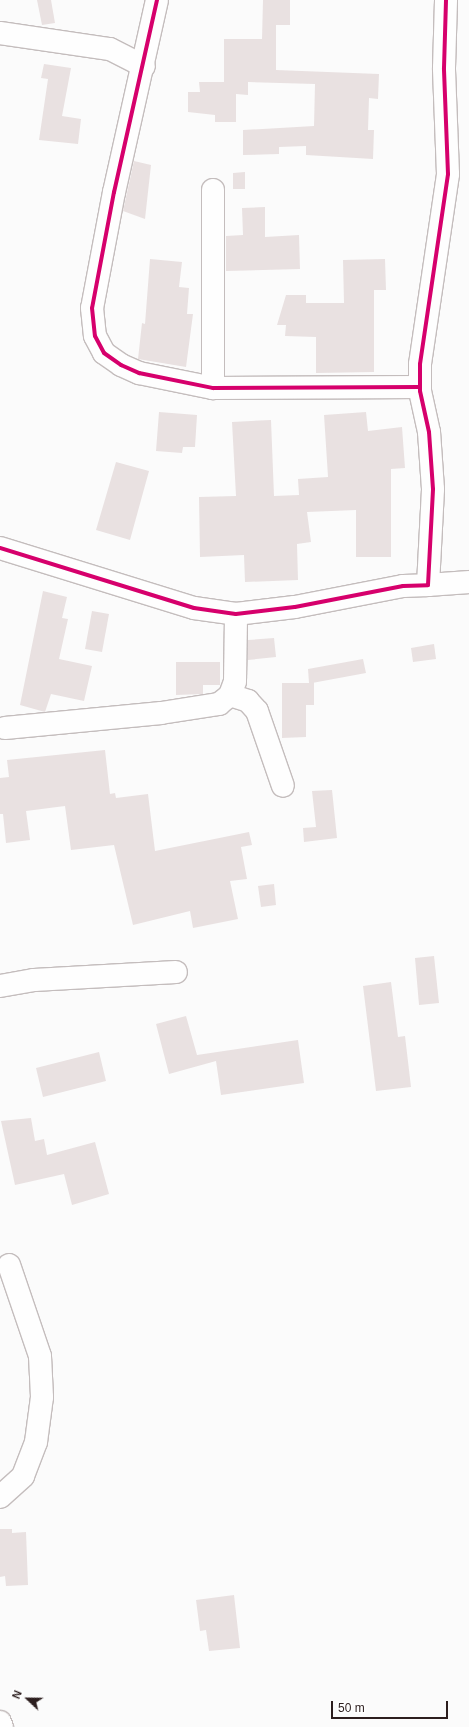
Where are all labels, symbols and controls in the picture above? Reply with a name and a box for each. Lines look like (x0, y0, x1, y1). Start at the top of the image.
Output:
north arrow (8, 1679, 48, 1719)
text: N (10, 1689, 24, 1700)
scale bar (333, 1693, 450, 1719)
text: 50 m (338, 1701, 365, 1715)

